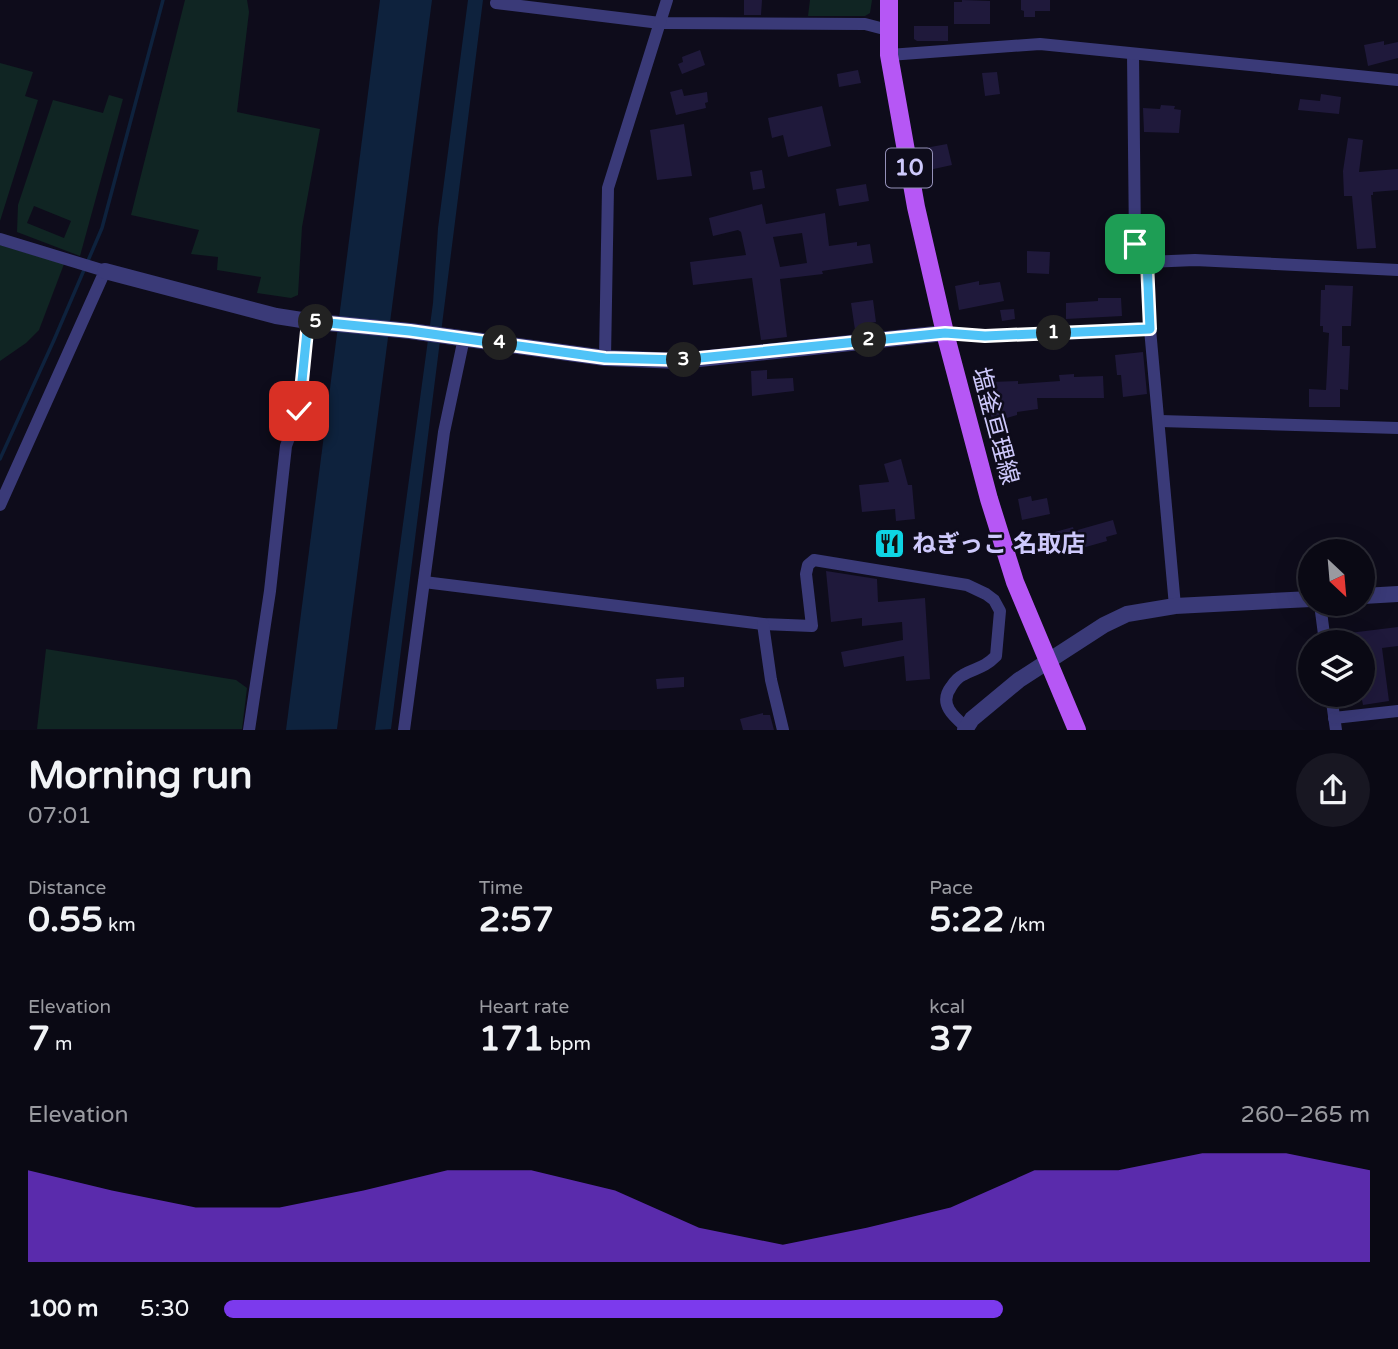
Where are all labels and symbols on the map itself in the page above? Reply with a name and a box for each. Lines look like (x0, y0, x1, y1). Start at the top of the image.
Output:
road number: 10 (886, 148, 932, 188)
pin (1105, 214, 1165, 274)
pin: 5 (298, 304, 334, 340)
pin: 1 (1036, 316, 1072, 350)
pin: 2 (852, 322, 886, 358)
pin: 4 (482, 326, 518, 360)
pin: 3 (666, 342, 702, 378)
street label: 塩釜亘理線 (965, 364, 1025, 488)
pin (269, 381, 329, 441)
restaurant icon: ねぎっこ 名取店 (872, 527, 906, 561)
place label: ねぎっこ 名取店 (912, 530, 1085, 559)
north arrow (1298, 539, 1376, 616)

